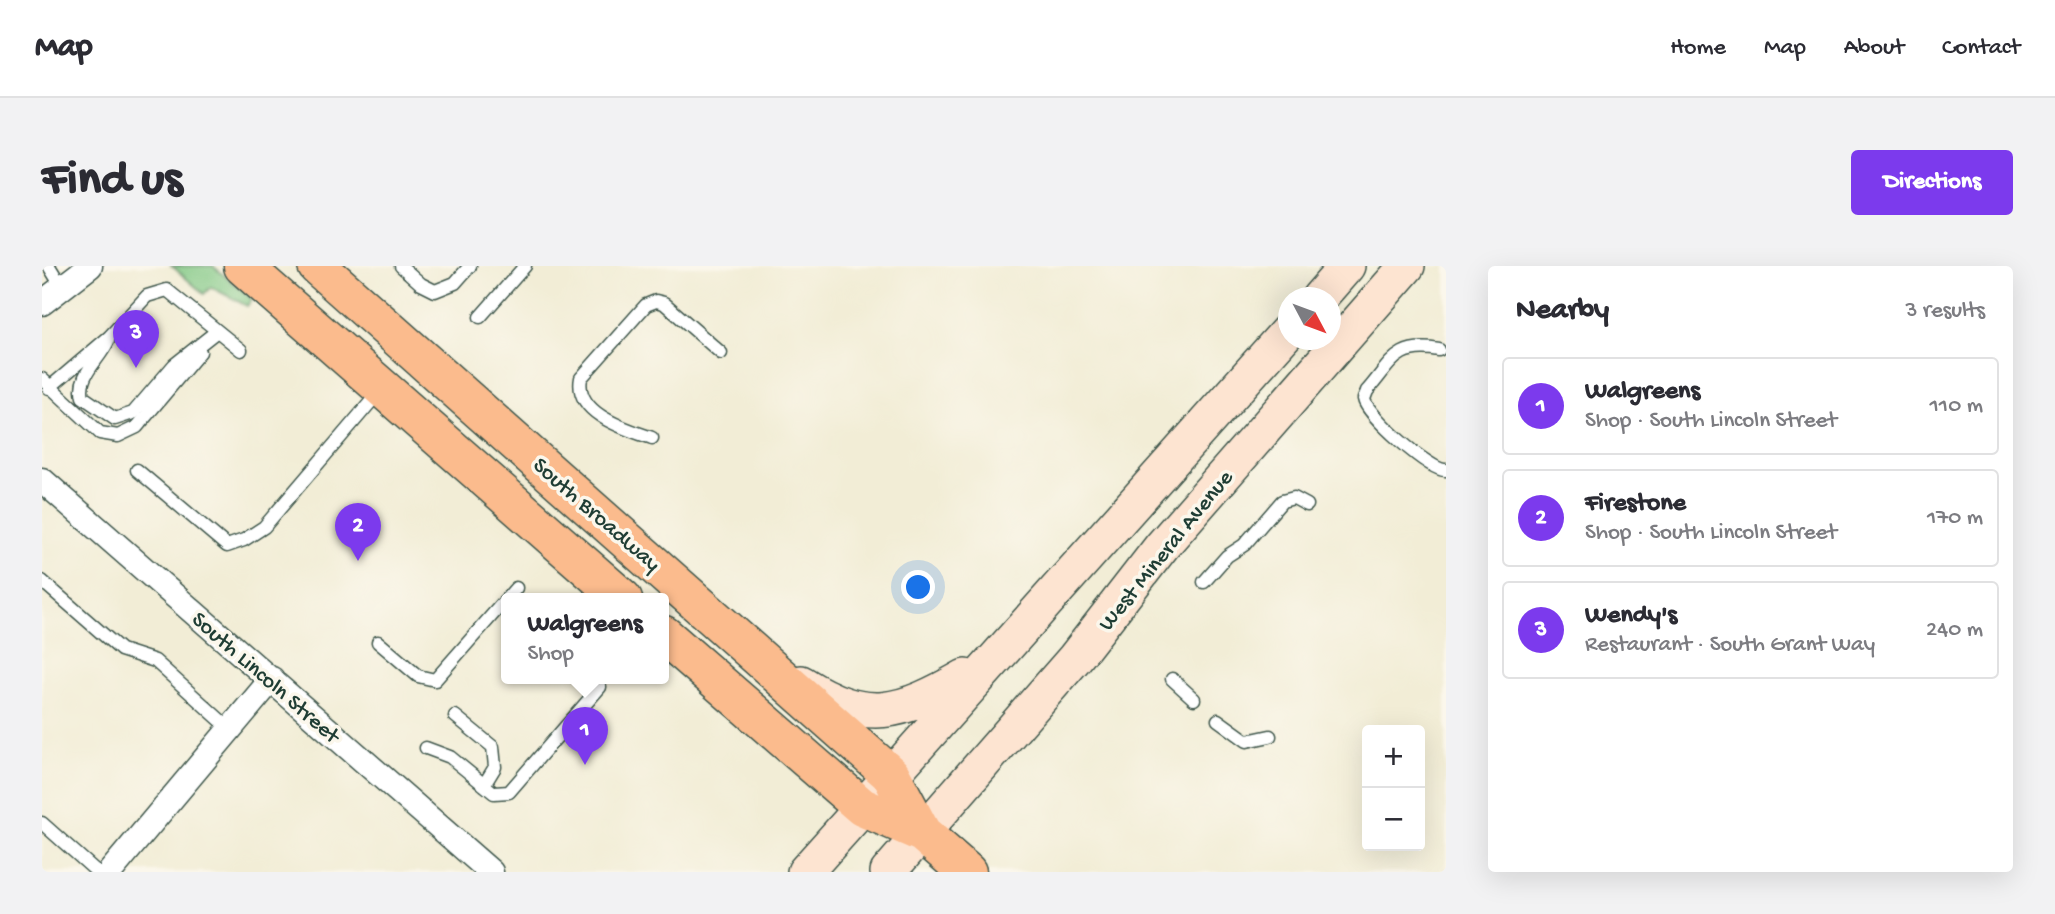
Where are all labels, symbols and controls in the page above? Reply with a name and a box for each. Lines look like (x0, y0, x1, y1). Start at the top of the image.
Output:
text: Map (35, 29, 92, 67)
text: Home (1670, 34, 1726, 63)
text: Map (1764, 34, 1806, 63)
text: About (1844, 34, 1904, 63)
text: Contact (1942, 34, 2020, 63)
button: Directions (1851, 150, 2013, 215)
text: Find us (42, 153, 182, 211)
north arrow (1278, 287, 1341, 350)
text: Nearby (1516, 294, 1609, 329)
text: 3 results (1905, 298, 1985, 325)
pin: 3 (113, 310, 159, 368)
text: Walgreens (1585, 377, 1700, 408)
text: 1 (1536, 393, 1546, 420)
text: 110 m (1930, 393, 1983, 420)
text: Shop · South Lincoln Street (1585, 408, 1837, 435)
street label: South Broadway (526, 453, 665, 579)
street label: West Mineral Avenue (1094, 464, 1241, 637)
text: Firestone (1585, 489, 1686, 520)
pin: 2 (335, 503, 381, 561)
text: 2 (1535, 505, 1547, 532)
text: 170 m (1927, 505, 1983, 532)
text: Shop · South Lincoln Street (1585, 520, 1837, 547)
your location (901, 570, 935, 604)
popup (501, 593, 669, 684)
text: Wendy's (1585, 601, 1677, 632)
street label: South Lincoln Street (185, 607, 346, 751)
text: Walgreens (527, 610, 643, 641)
text: 3 (1535, 617, 1547, 644)
text: 240 m (1926, 617, 1983, 644)
text: Restaurant · South Grant Way (1585, 632, 1875, 659)
text: Shop (527, 641, 574, 668)
pin: 1 (562, 707, 608, 765)
map controls (1362, 725, 1425, 851)
button: + (1362, 725, 1425, 788)
button: − (1362, 788, 1425, 851)

